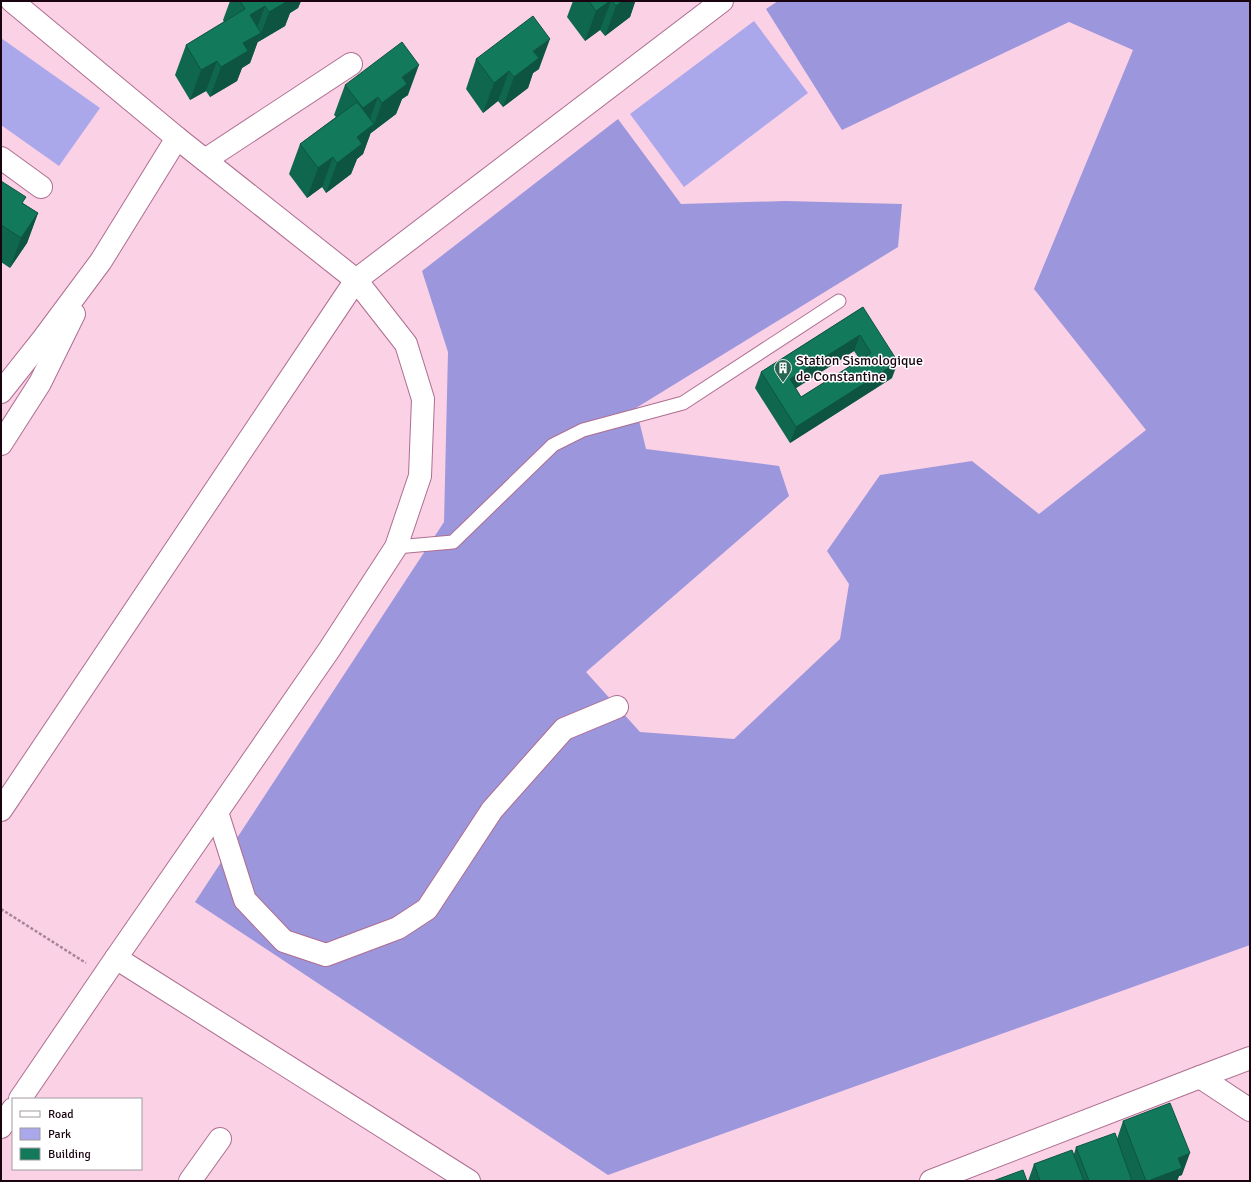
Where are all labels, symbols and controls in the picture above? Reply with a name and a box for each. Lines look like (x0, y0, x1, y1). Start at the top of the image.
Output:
place label: Station Sismologique de Constantine (796, 352, 923, 385)
building icon: Station Sismologique de Constantine (773, 358, 793, 383)
legend (12, 1098, 142, 1170)
text: Road (48, 1107, 74, 1122)
text: Park (48, 1127, 71, 1142)
text: Building (48, 1147, 91, 1162)

